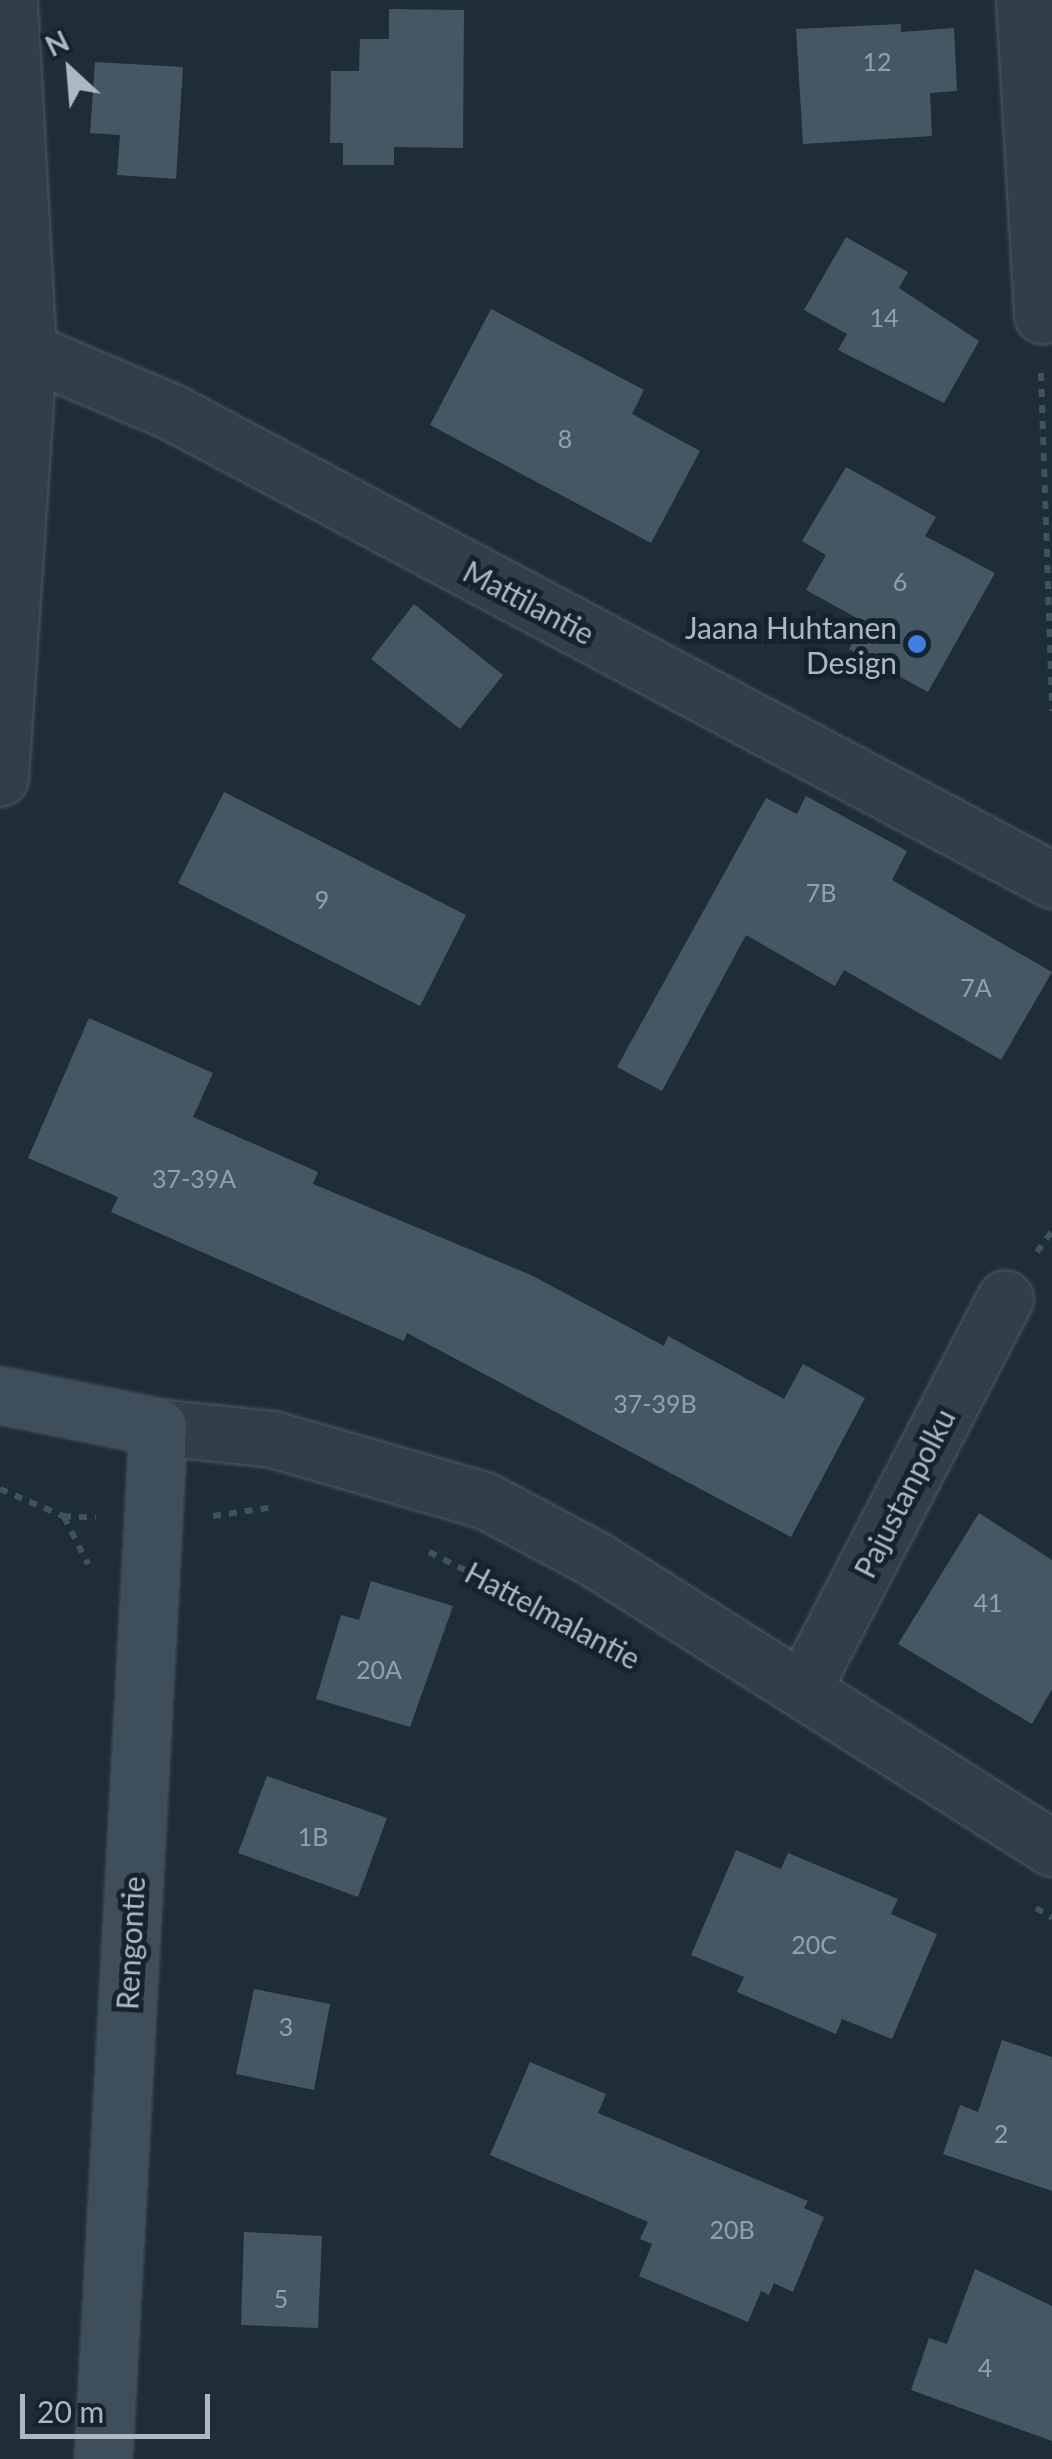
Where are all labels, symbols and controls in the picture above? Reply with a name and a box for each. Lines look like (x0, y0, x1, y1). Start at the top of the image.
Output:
north arrow (20, 20, 120, 120)
text: N (40, 23, 74, 63)
house number: 12 (863, 46, 891, 76)
house number: 14 (870, 302, 898, 332)
house number: 8 (558, 423, 572, 453)
street label: Mattilantie (457, 553, 601, 651)
house number: 6 (893, 566, 907, 596)
place label: Jaana Huhtanen Design (685, 609, 897, 680)
marker: Jaana Huhtanen Design (906, 633, 928, 655)
house number: 7B (806, 877, 836, 907)
house number: 9 (315, 884, 329, 914)
house number: 7A (960, 972, 992, 1002)
house number: 37-39A (152, 1163, 236, 1193)
house number: 37-39B (613, 1388, 697, 1418)
street label: Pajustanpolku (846, 1403, 962, 1583)
street label: Hattelmalantie (459, 1554, 647, 1676)
house number: 41 (974, 1587, 1002, 1617)
house number: 20A (356, 1654, 402, 1684)
house number: 1B (298, 1821, 328, 1851)
street label: Rengontie (109, 1875, 151, 2011)
house number: 20C (791, 1929, 837, 1959)
house number: 3 (279, 2011, 293, 2041)
house number: 2 (994, 2118, 1008, 2148)
house number: 20B (709, 2214, 755, 2244)
house number: 5 (274, 2283, 288, 2313)
house number: 4 (978, 2352, 992, 2382)
scale bar (25, 2374, 215, 2436)
text: 20 m (37, 2393, 104, 2429)

